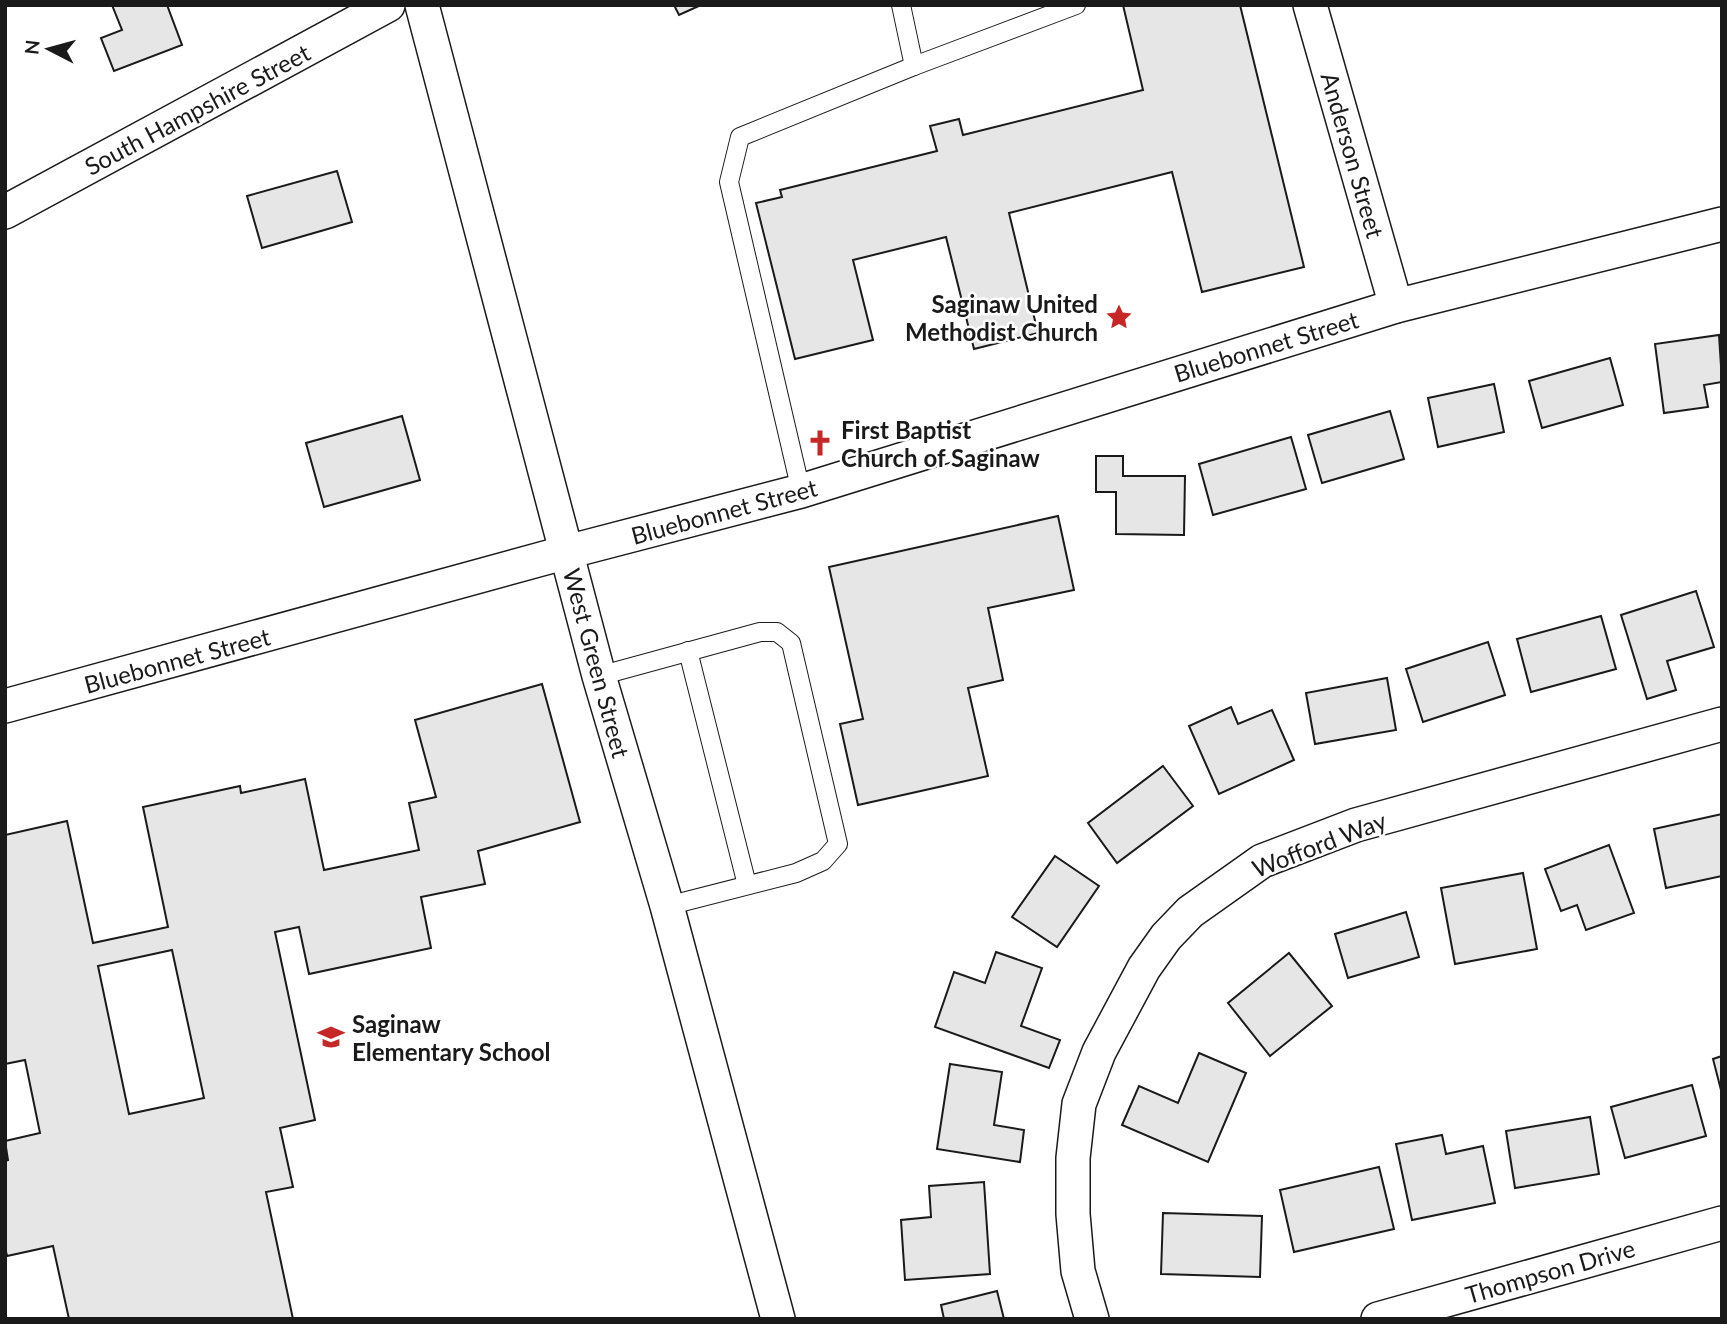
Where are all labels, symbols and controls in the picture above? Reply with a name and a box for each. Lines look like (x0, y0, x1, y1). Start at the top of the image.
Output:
north arrow (14, 14, 84, 84)
street label: South Hampshire Street (79, 37, 315, 181)
text: N (19, 39, 44, 56)
street label: Anderson Street (1315, 69, 1391, 242)
place label: Saginaw United Methodist Church (905, 289, 1098, 346)
place icon: Saginaw United Methodist Church (1104, 302, 1134, 332)
street label: Bluebonnet Street (1170, 304, 1362, 388)
place label: First Baptist Church of Saginaw (841, 415, 1041, 472)
church icon: First Baptist Church of Saginaw (805, 428, 835, 458)
street label: Bluebonnet Street (628, 472, 821, 550)
street label: West Green Street (558, 565, 636, 761)
street label: Bluebonnet Street (81, 621, 274, 699)
street label: Wofford Way (1248, 805, 1391, 883)
place label: Saginaw Elementary School (352, 1009, 551, 1066)
school or university icon: Saginaw Elementary School (316, 1022, 346, 1052)
street label: Thompson Drive (1462, 1233, 1638, 1309)

